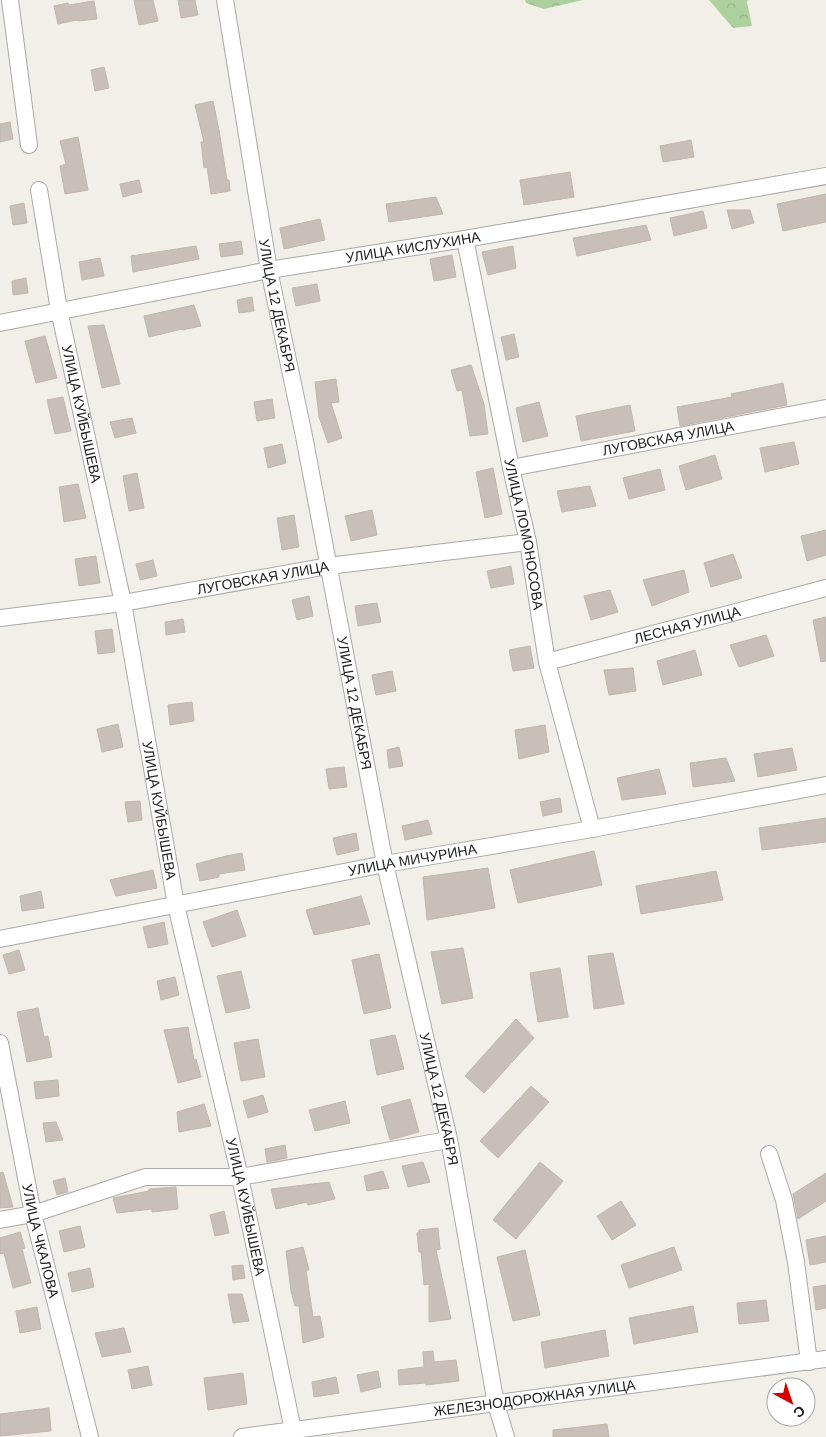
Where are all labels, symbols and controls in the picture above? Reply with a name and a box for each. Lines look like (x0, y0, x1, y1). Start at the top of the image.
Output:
street label: УЛИЦА КИСЛУХИНА (345, 228, 482, 266)
street label: УЛИЦА 12 ДЕКАБРЯ (256, 238, 298, 374)
street label: УЛИЦА КУЙБЫШЕВА (59, 344, 105, 485)
street label: ЛУГОВСКАЯ УЛИЦА (601, 418, 736, 458)
street label: УЛИЦА ЛОМОНОСОВА (501, 457, 547, 611)
street label: ЛУГОВСКАЯ УЛИЦА (196, 558, 331, 598)
street label: ЛЕСНАЯ УЛИЦА (632, 603, 743, 647)
street label: УЛИЦА 12 ДЕКАБРЯ (334, 635, 375, 771)
street label: УЛИЦА КУЙБЫШЕВА (139, 740, 180, 882)
street label: УЛИЦА МИЧУРИНА (347, 841, 479, 879)
street label: УЛИЦА 12 ДЕКАБРЯ (417, 1031, 462, 1167)
street label: УЛИЦА КУЙБЫШЕВА (223, 1136, 269, 1278)
street label: УЛИЦА ЧКАЛОВА (19, 1183, 62, 1300)
street label: ЖЕЛЕЗНОДОРОЖНАЯ УЛИЦА (432, 1376, 637, 1419)
north arrow (766, 1377, 816, 1427)
text: С (790, 1403, 808, 1421)

